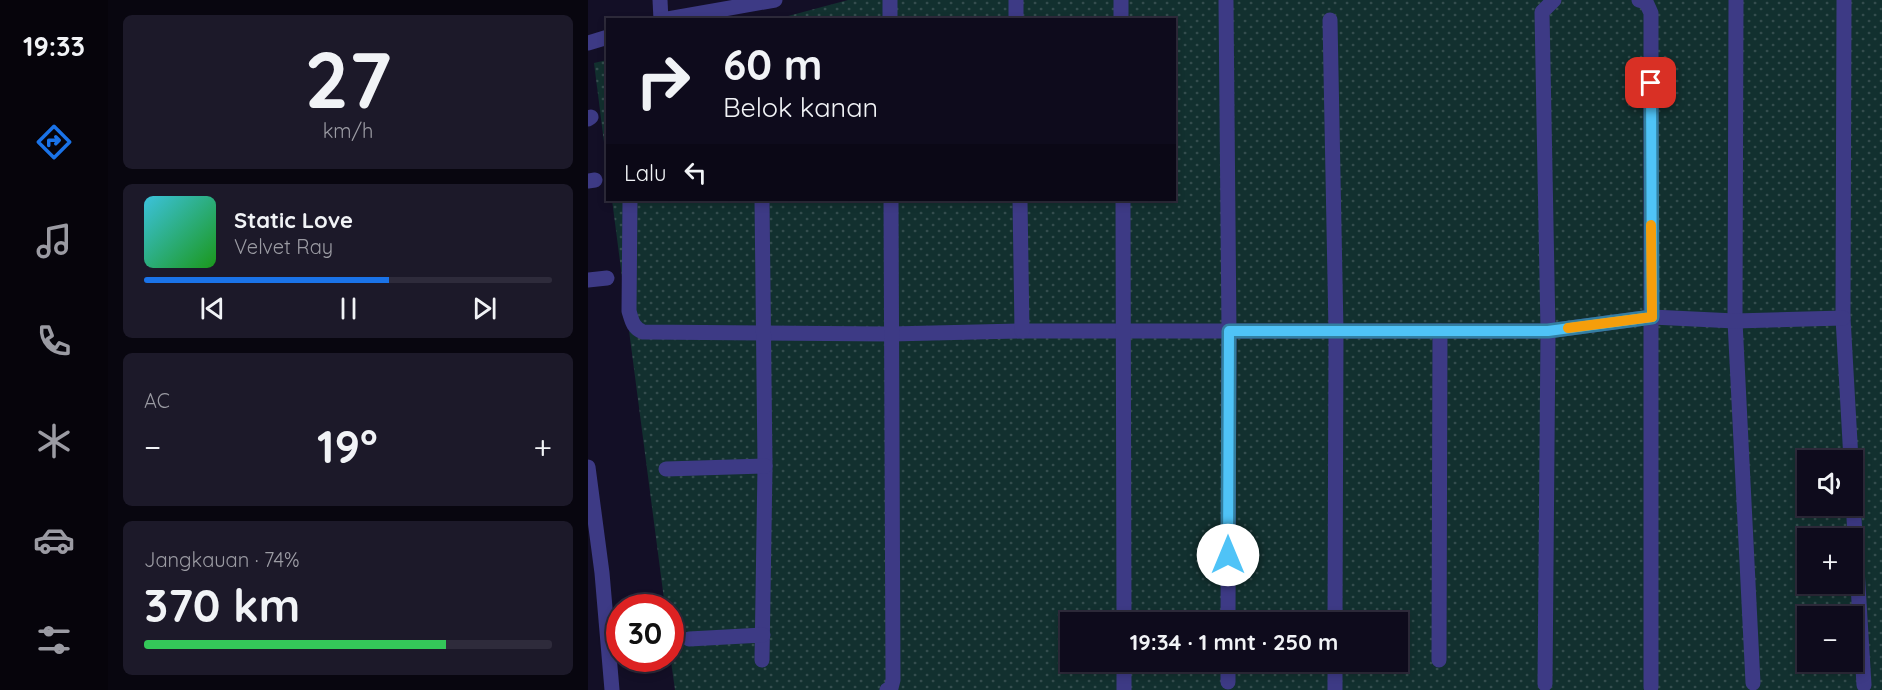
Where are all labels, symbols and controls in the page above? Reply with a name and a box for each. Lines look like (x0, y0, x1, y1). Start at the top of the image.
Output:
text: 19:33 (23, 29, 85, 63)
text: 27 (304, 30, 392, 128)
text: 60 m (723, 38, 823, 91)
icon: right (624, 42, 702, 120)
pin (1625, 57, 1676, 108)
icon: arrive (1634, 66, 1667, 99)
text: Belok kanan (723, 90, 878, 124)
text: km/h (323, 118, 373, 143)
icon: directions (33, 121, 75, 163)
icon: left (679, 156, 712, 189)
text: Lalu (624, 159, 667, 187)
text: Static Love (234, 206, 353, 234)
icon: music (33, 220, 75, 262)
text: Velvet Ray (234, 234, 333, 259)
icon: previous (196, 292, 229, 325)
icon: pause (332, 292, 365, 325)
icon: next (468, 292, 501, 325)
icon: phone (33, 320, 75, 362)
text: AC (144, 388, 170, 413)
text: 19° (317, 418, 378, 474)
icon: climate (33, 420, 75, 462)
text: − (144, 426, 161, 467)
text: + (533, 426, 552, 467)
map controls (1797, 450, 1863, 672)
button: sound (1797, 450, 1863, 516)
icon: car (33, 519, 75, 561)
position arrow (1196, 523, 1260, 587)
button: + (1797, 528, 1863, 594)
text: Jangkauan · 74% (144, 547, 300, 572)
text: 370 km (144, 577, 300, 633)
speed limit sign: 30 (606, 594, 684, 672)
button: − (1797, 606, 1863, 672)
icon: filters (33, 619, 75, 661)
text: 19:34 · 1 mnt · 250 m (1130, 628, 1338, 656)

